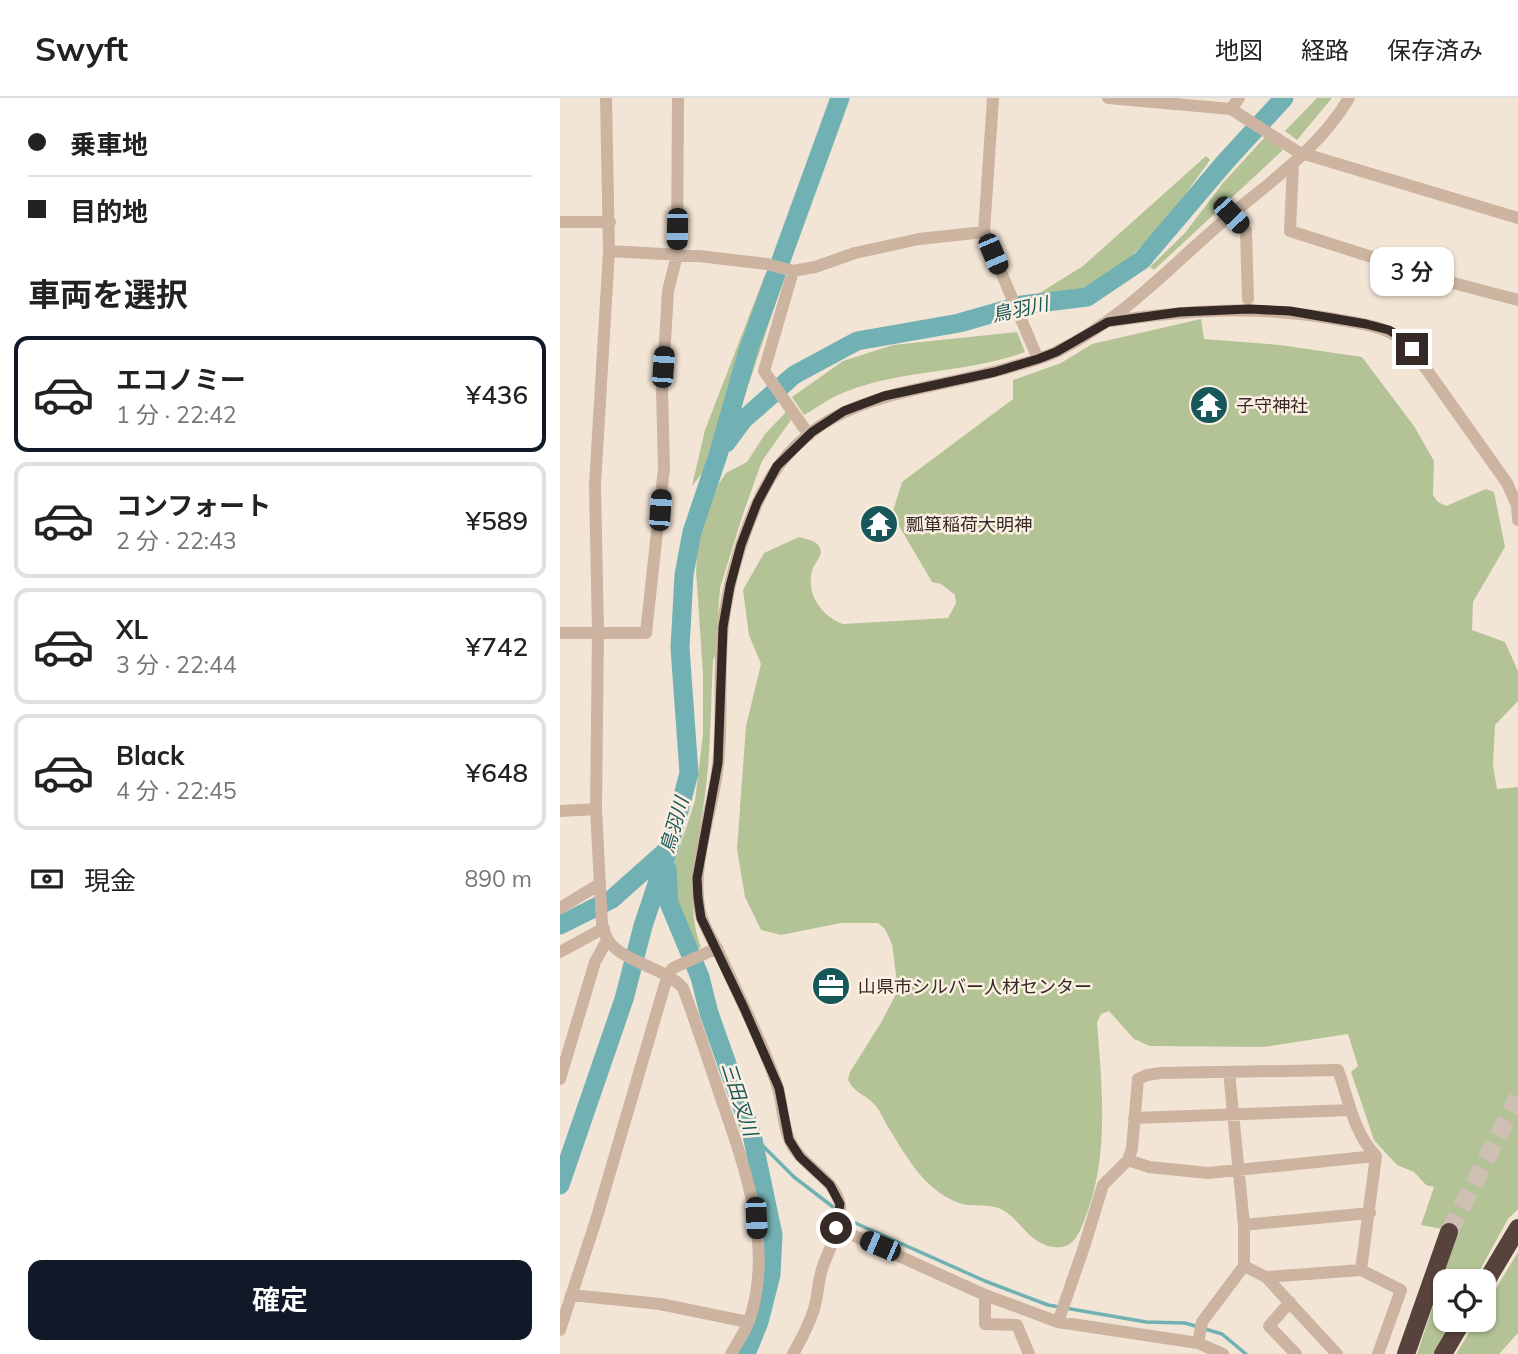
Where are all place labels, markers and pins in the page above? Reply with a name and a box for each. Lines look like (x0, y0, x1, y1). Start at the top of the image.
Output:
temple icon: 子守神社 (1188, 384, 1230, 426)
place label: 子守神社 (1236, 394, 1308, 417)
temple icon: 瓢箪稲荷大明神 (858, 503, 900, 545)
place label: 瓢箪稲荷大明神 (906, 513, 1032, 536)
office icon: 山県市シルバー人材センター (810, 965, 852, 1007)
place label: 山県市シルバー人材センター (858, 975, 1092, 998)

